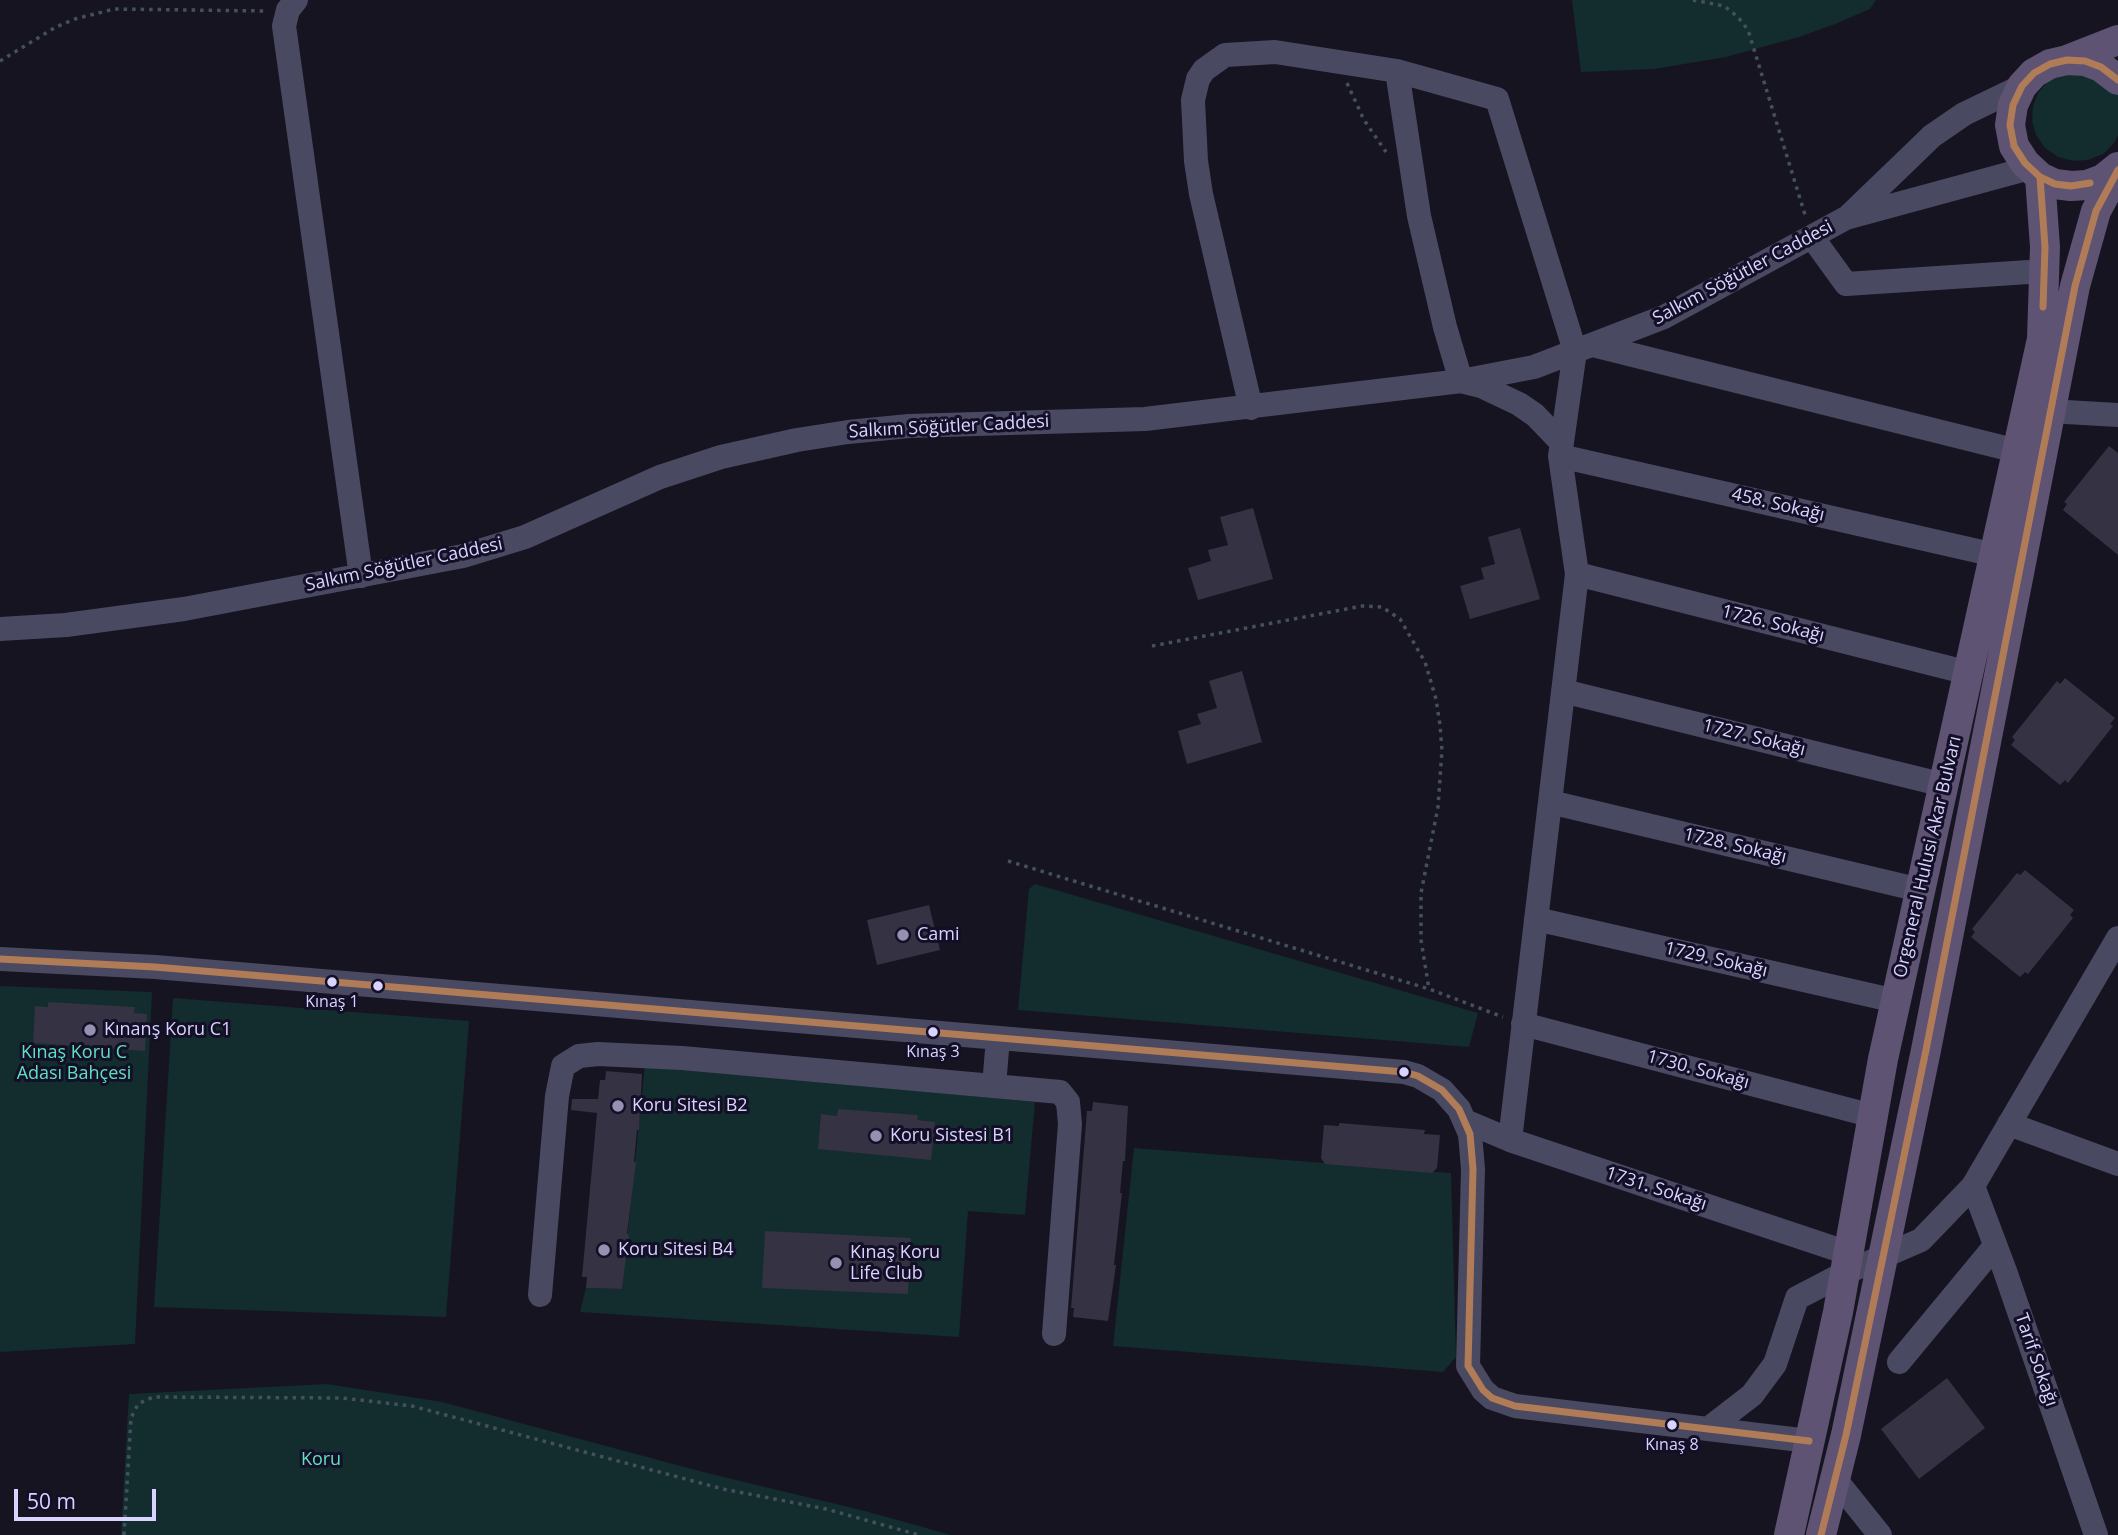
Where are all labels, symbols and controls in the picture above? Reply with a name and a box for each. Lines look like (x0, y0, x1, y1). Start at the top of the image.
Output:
street label: Salkım Söğütler Caddesi (1649, 216, 1837, 330)
street label: Salkım Söğütler Caddesi (848, 411, 1050, 443)
street label: 458. Sokağı (1729, 484, 1827, 526)
street label: Salkım Söğütler Caddesi (303, 534, 505, 596)
street label: 1726. Sokağı (1719, 601, 1827, 647)
street label: 1727. Sokağı (1700, 715, 1808, 761)
street label: Orgeneral Hulusi Akar Bulvarı (1890, 734, 1966, 980)
street label: 1728. Sokağı (1681, 824, 1789, 868)
place label: Cami (917, 924, 960, 946)
marker: Cami (895, 927, 911, 943)
street label: 1729. Sokağı (1662, 938, 1770, 982)
marker: Kınaş 1 (325, 975, 339, 989)
unlabelled marker (371, 979, 385, 993)
place label: Kınaş 1 (305, 992, 359, 1012)
place label: Kınanş Koru C1 (104, 1019, 231, 1041)
marker: Kınanş Koru C1 (82, 1022, 98, 1038)
marker: Kınaş 3 (926, 1025, 940, 1039)
park label: Kınaş Koru C Adası Bahçesi (17, 1042, 131, 1084)
place label: Kınaş 3 (906, 1042, 960, 1062)
street label: 1730. Sokağı (1644, 1046, 1752, 1094)
unlabelled marker (1397, 1065, 1411, 1079)
place label: Koru Sitesi B2 (632, 1095, 748, 1117)
marker: Koru Sitesi B2 (610, 1098, 626, 1114)
place label: Koru Sistesi B1 (890, 1125, 1014, 1147)
marker: Koru Sistesi B1 (868, 1128, 884, 1144)
street label: 1731. Sokağı (1603, 1162, 1709, 1216)
place label: Koru Sitesi B4 (618, 1239, 734, 1261)
marker: Koru Sitesi B4 (596, 1242, 612, 1258)
place label: Kınaş Koru Life Club (850, 1242, 940, 1284)
marker: Kınaş Koru Life Club (828, 1255, 844, 1271)
street label: Tarif Sokağı (2010, 1311, 2062, 1409)
marker: Kınaş 8 (1665, 1418, 1679, 1432)
place label: Kınaş 8 (1645, 1435, 1699, 1455)
park label: Koru (301, 1449, 341, 1471)
scale bar (18, 1476, 159, 1520)
text: 50 m (27, 1487, 76, 1515)

